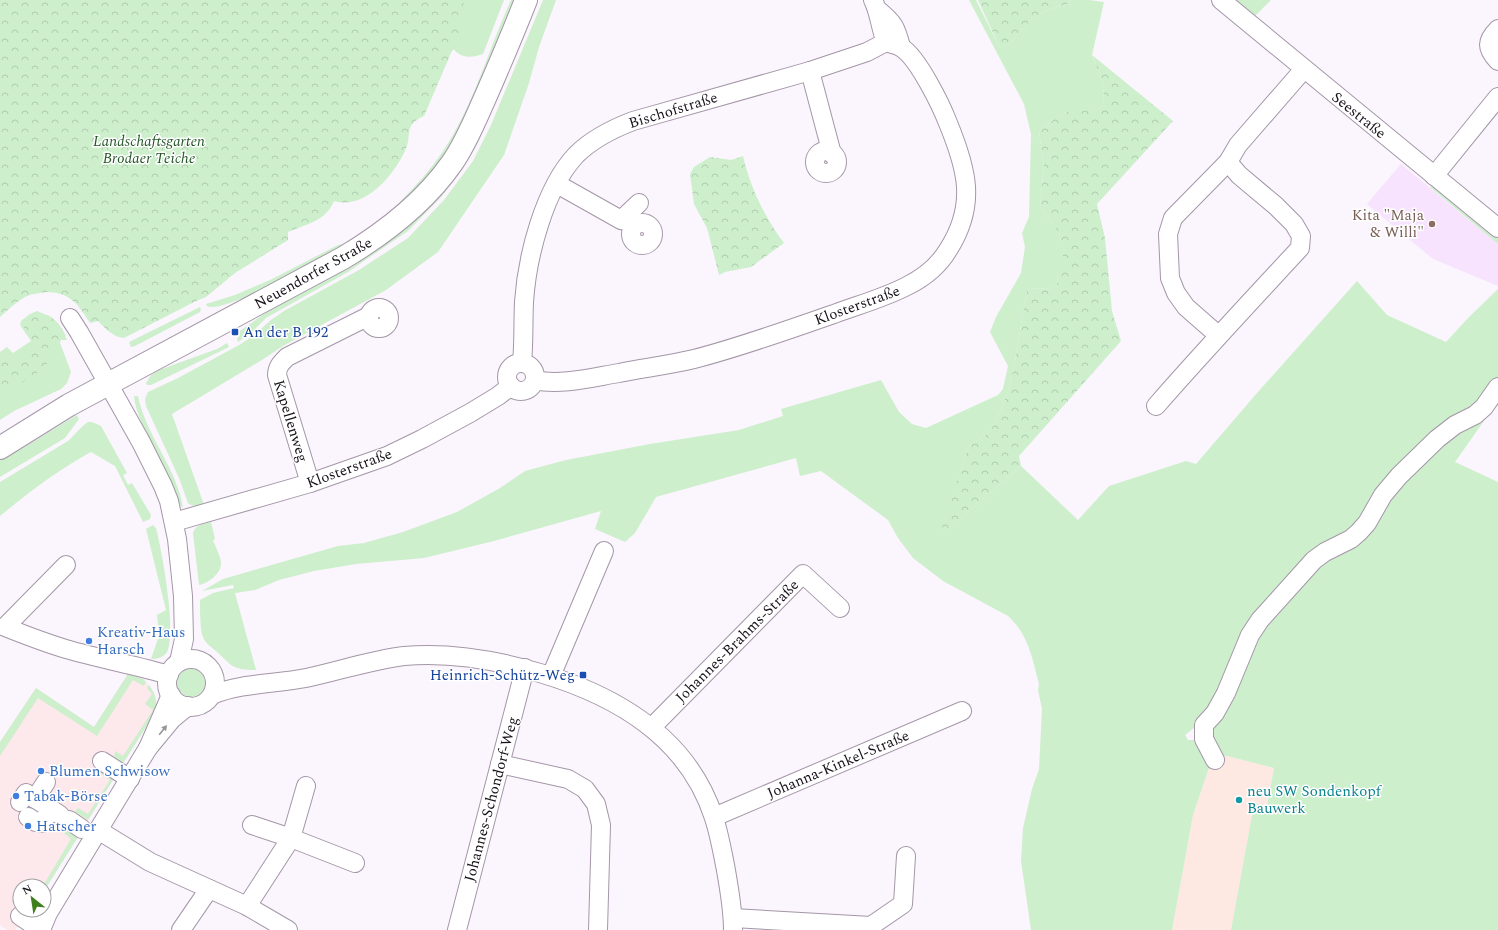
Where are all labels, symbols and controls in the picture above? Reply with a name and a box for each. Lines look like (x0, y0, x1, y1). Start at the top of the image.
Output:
street label: Bischofstraße (626, 86, 720, 135)
street label: Seestraße (1326, 86, 1391, 145)
park label: Landschaftsgarten Brodaer Teiche (93, 130, 205, 170)
place label: Kita "Maja & Willi" (1352, 204, 1425, 244)
marker: Kita "Maja & Willi" (1427, 219, 1437, 229)
street label: Neuendorfer Straße (250, 231, 376, 315)
street label: Klosterstraße (811, 279, 903, 332)
place label: An der B 192 (243, 321, 328, 344)
marker: An der B 192 (230, 327, 240, 337)
street label: Kapellenweg (267, 377, 314, 465)
street label: Klosterstraße (303, 442, 395, 495)
street label: Johannes-Brahms-Straße (670, 574, 804, 708)
place label: Kreativ-Haus Harsch (97, 621, 185, 661)
marker: Kreativ-Haus Harsch (84, 636, 94, 646)
place label: Heinrich-Schütz-Weg (430, 664, 575, 687)
marker: Heinrich-Schütz-Weg (578, 670, 588, 680)
street label: Johannes-Schondorf-Weg (458, 714, 525, 884)
one-way arrow (159, 724, 168, 735)
street label: Johanna-Kinkel-Straße (764, 724, 913, 805)
place label: Blumen Schwisow (49, 760, 171, 783)
marker: Blumen Schwisow (36, 766, 46, 776)
place label: neu SW Sondenkopf Bauwerk (1247, 780, 1383, 820)
place label: Tabak-Börse (24, 785, 108, 808)
marker: Tabak-Börse (11, 791, 21, 801)
marker: neu SW Sondenkopf Bauwerk (1234, 795, 1244, 805)
place label: Hatscher (36, 815, 96, 838)
marker: Hatscher (23, 821, 33, 831)
north arrow (12, 878, 52, 918)
text: N (19, 880, 35, 899)

